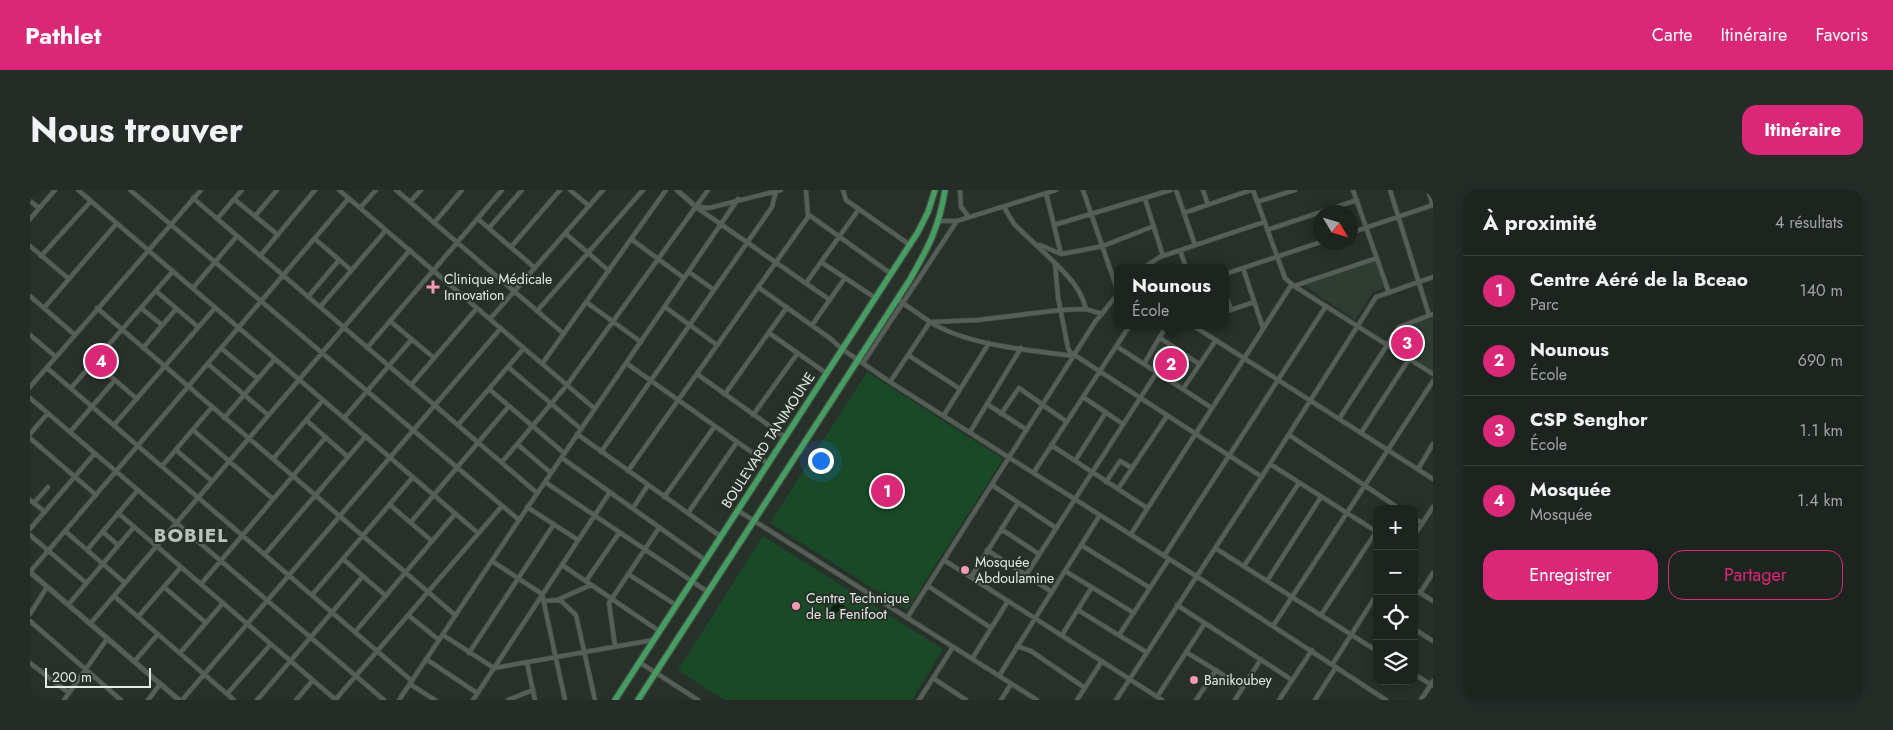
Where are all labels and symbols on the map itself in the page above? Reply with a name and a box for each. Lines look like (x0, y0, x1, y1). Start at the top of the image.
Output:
north arrow (1313, 205, 1358, 250)
place label: Clinique Médicale Innovation (444, 269, 552, 305)
marker: Clinique Médicale Innovation (426, 280, 440, 294)
pin: 3 (1391, 324, 1423, 362)
pin: 4 (85, 342, 117, 380)
pin: 2 (1155, 345, 1187, 383)
street label: BOULEVARD TANIMOUNE (716, 368, 820, 512)
your location (808, 448, 834, 474)
pin: 1 (871, 472, 903, 510)
district label: BOBIEL (154, 522, 228, 549)
place label: Mosquée Abdoulamine (975, 552, 1054, 588)
marker: Mosquée Abdoulamine (959, 564, 971, 576)
place label: Centre Technique de la Fenifoot (806, 588, 909, 624)
marker: Centre Technique de la Fenifoot (790, 600, 802, 612)
scale bar (45, 665, 151, 688)
place label: Banikoubey (1204, 670, 1272, 690)
marker: Banikoubey (1188, 674, 1200, 686)

